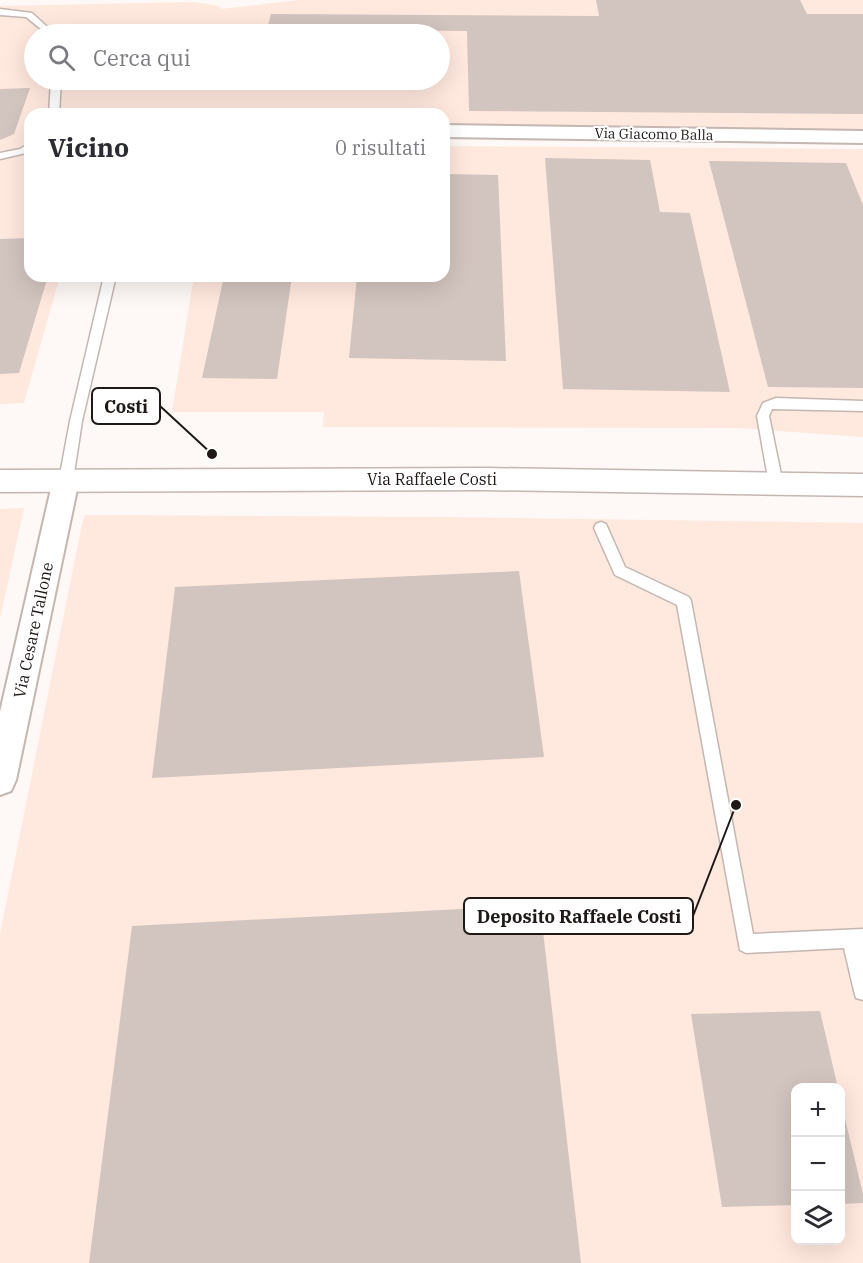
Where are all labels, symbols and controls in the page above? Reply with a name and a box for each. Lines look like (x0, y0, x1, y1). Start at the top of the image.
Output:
search box (24, 24, 450, 90)
icon: search (45, 41, 78, 74)
text: Cerca qui (93, 43, 191, 72)
street label: Via Giacomo Balla (594, 124, 714, 144)
text: Vicino (48, 130, 129, 164)
text: 0 risultati (335, 134, 426, 161)
callout: Costi (92, 388, 160, 424)
text: Costi (104, 395, 148, 418)
street label: Via Raffaele Costi (367, 469, 497, 489)
street label: Via Cesare Tallone (9, 560, 57, 700)
callout: Deposito Raffaele Costi (464, 898, 693, 934)
text: Deposito Raffaele Costi (477, 905, 681, 928)
map controls (791, 1083, 845, 1245)
button: + (791, 1083, 845, 1137)
button: − (791, 1137, 845, 1191)
button: layers (791, 1191, 845, 1245)

